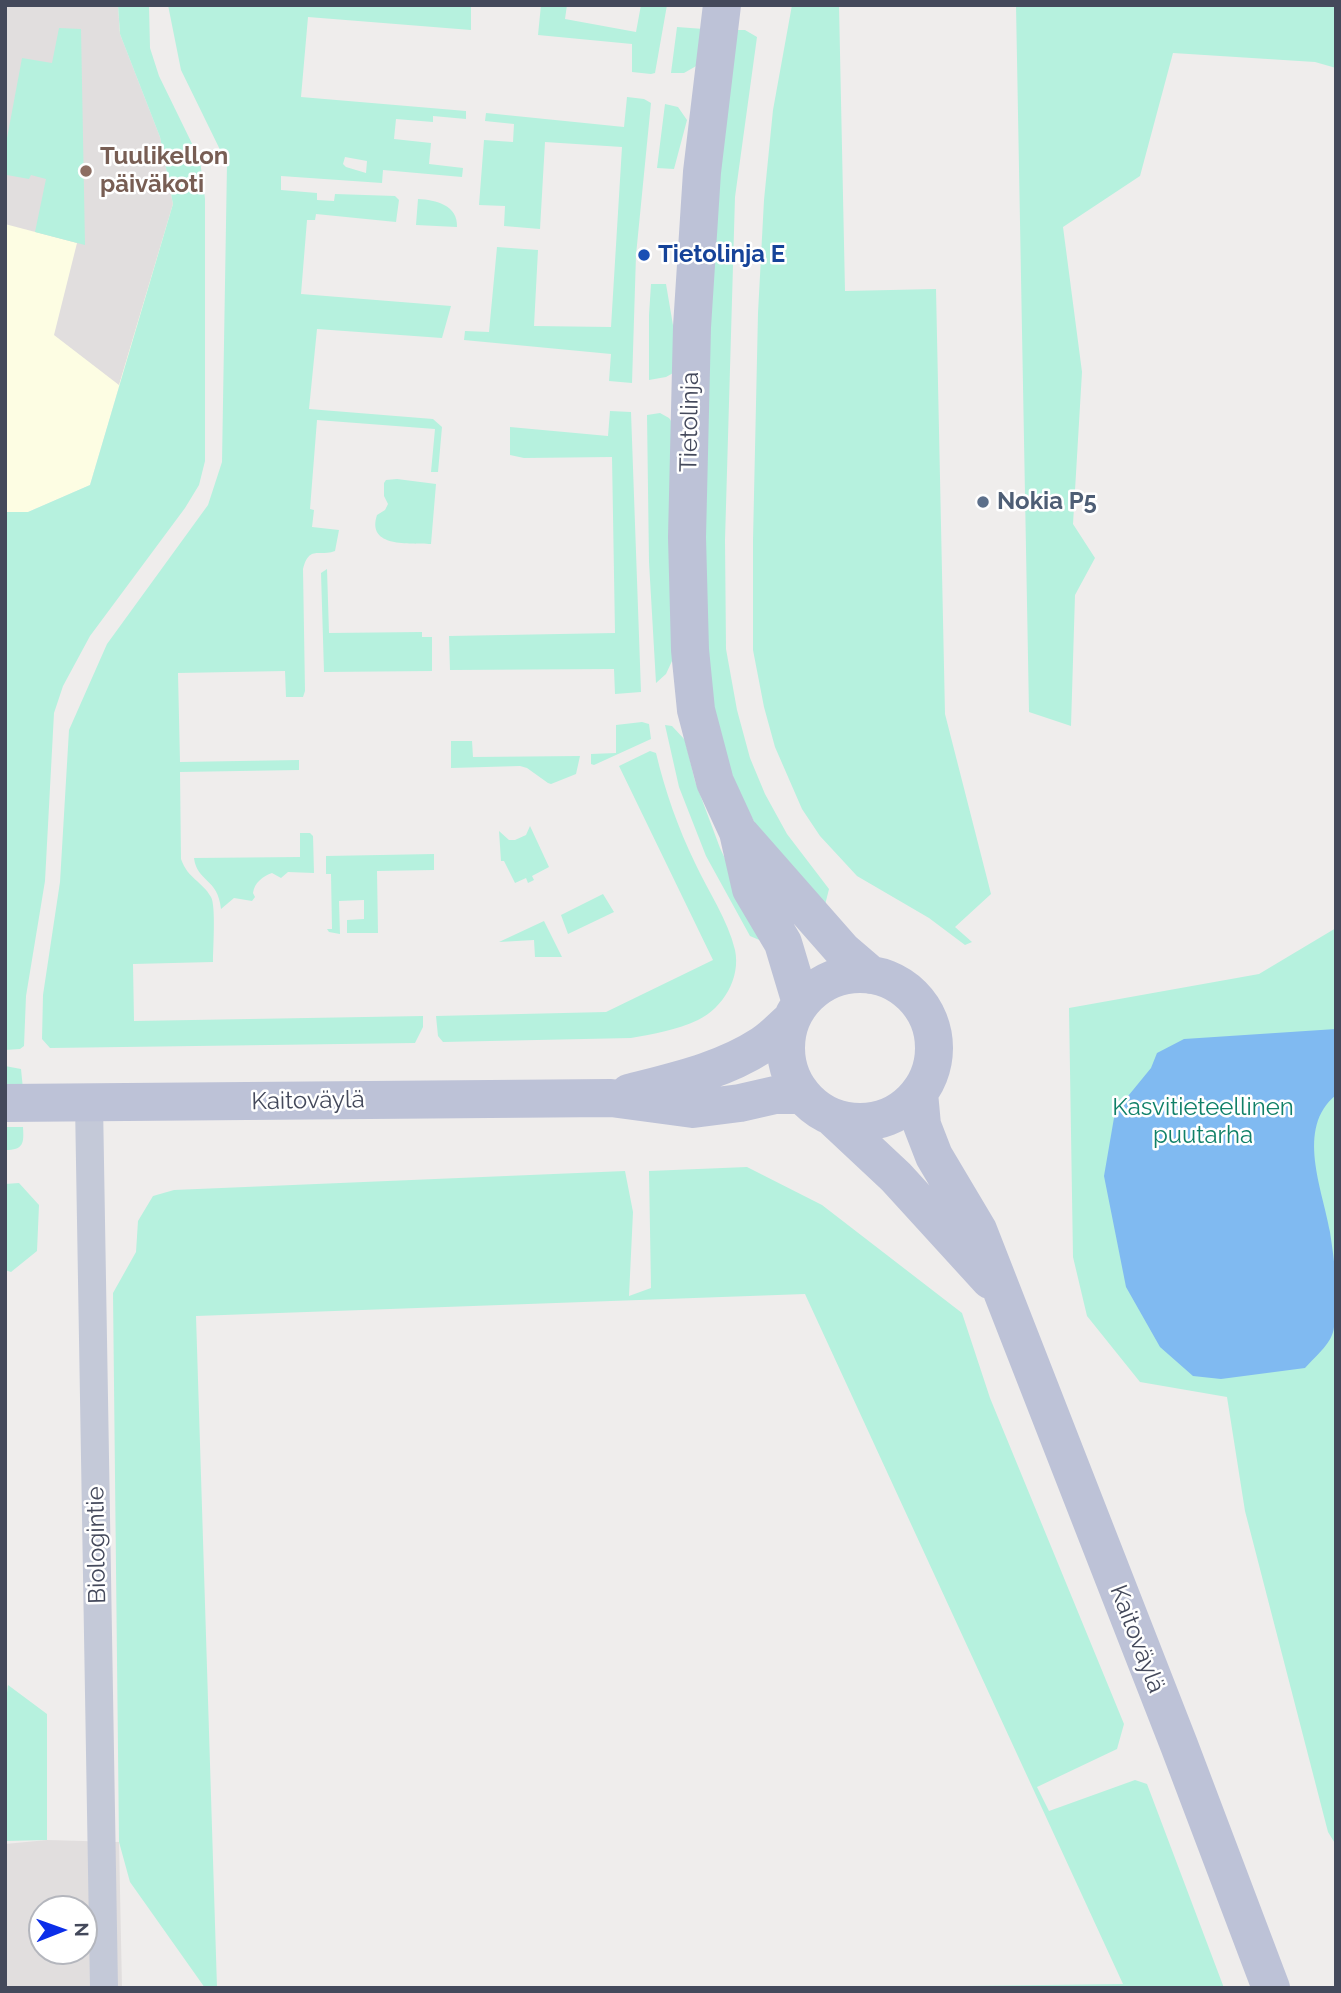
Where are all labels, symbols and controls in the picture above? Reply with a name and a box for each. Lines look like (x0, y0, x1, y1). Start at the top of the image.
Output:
place label: Tuulikellon päiväkoti (100, 143, 228, 199)
marker: Tuulikellon päiväkoti (78, 163, 94, 179)
place label: Tietolinja E (658, 241, 785, 269)
marker: Tietolinja E (636, 247, 652, 263)
street label: Tietolinja (675, 372, 705, 472)
place label: Nokia P5 (997, 488, 1097, 516)
marker: Nokia P5 (975, 494, 991, 510)
street label: Kaitoväylä (251, 1086, 365, 1116)
park label: Kasvitieteellinen puutarha (1112, 1094, 1294, 1150)
street label: Biologintie (82, 1486, 112, 1604)
street label: Kaitoväylä (1103, 1581, 1171, 1697)
north arrow (28, 1895, 98, 1965)
text: N (71, 1922, 93, 1937)

